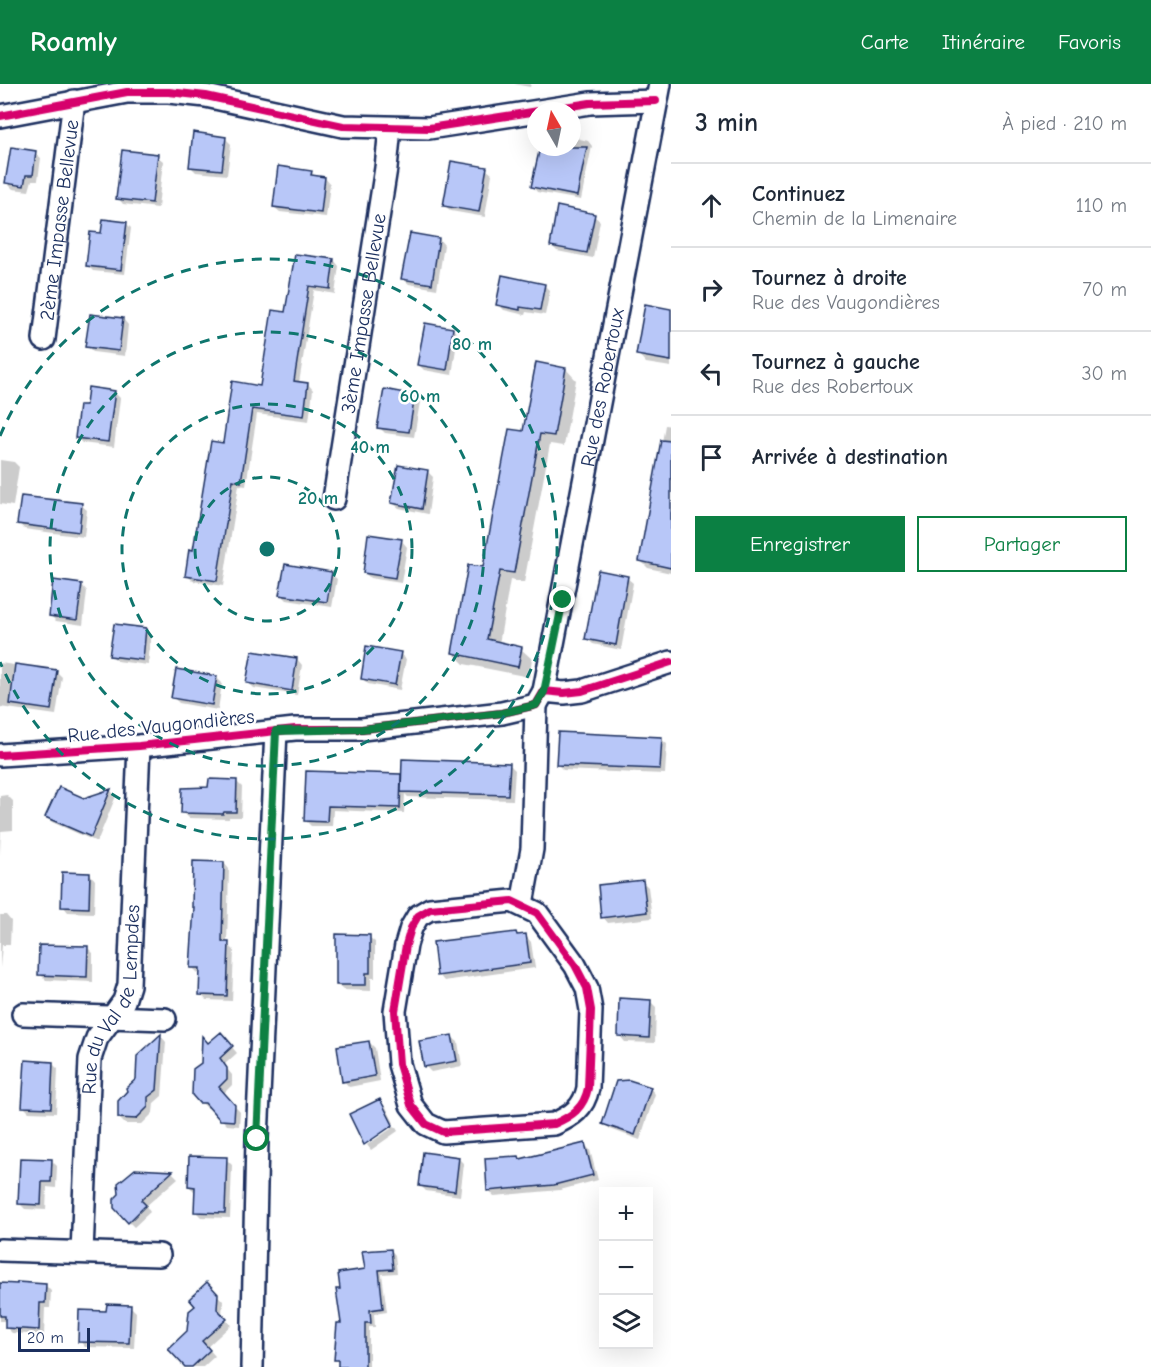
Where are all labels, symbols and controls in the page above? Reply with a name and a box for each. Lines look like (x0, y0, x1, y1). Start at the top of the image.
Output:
text: Roamly (30, 26, 117, 58)
text: Carte (861, 30, 909, 54)
text: Itinéraire (942, 30, 1025, 54)
text: Favoris (1058, 30, 1121, 54)
north arrow (527, 102, 581, 156)
text: 3 min (695, 108, 758, 138)
text: À pied · 210 m (1002, 112, 1127, 135)
street label: 2ème Impasse Bellevue (35, 118, 83, 322)
text: Continuez (752, 181, 845, 207)
icon: ahead (695, 189, 728, 222)
text: 110 m (1076, 194, 1127, 217)
text: Chemin de la Limenaire (752, 207, 957, 230)
street label: 3ème Impasse Bellevue (336, 212, 390, 415)
text: Tournez à droite (752, 265, 907, 291)
icon: right (695, 273, 728, 306)
text: 70 m (1082, 278, 1127, 301)
text: Rue des Vaugondières (752, 291, 940, 314)
street label: Rue des Robertoux (576, 306, 629, 469)
text: 80 m (452, 334, 492, 355)
text: Tournez à gauche (752, 349, 920, 375)
icon: left (695, 357, 728, 390)
text: 30 m (1081, 362, 1127, 385)
text: Rue des Robertoux (752, 375, 913, 398)
text: 60 m (400, 386, 440, 407)
text: 40 m (350, 437, 390, 458)
icon: arrive (695, 441, 728, 474)
text: Arrivée à destination (752, 444, 948, 470)
text: 20 m (298, 488, 338, 509)
button: Enregistrer (695, 516, 905, 572)
button: Partager (917, 516, 1127, 572)
centre of rings (257, 539, 277, 559)
route end (549, 586, 575, 612)
street label: Rue des Vaugondières (66, 705, 256, 747)
street label: Rue du Val de Lempdes (77, 904, 144, 1095)
route start (243, 1125, 269, 1151)
map controls (599, 1187, 653, 1349)
button: + (599, 1187, 653, 1241)
button: − (599, 1241, 653, 1295)
button: layers (599, 1295, 653, 1349)
scale bar (18, 1325, 90, 1352)
text: 20 m (27, 1329, 64, 1347)

